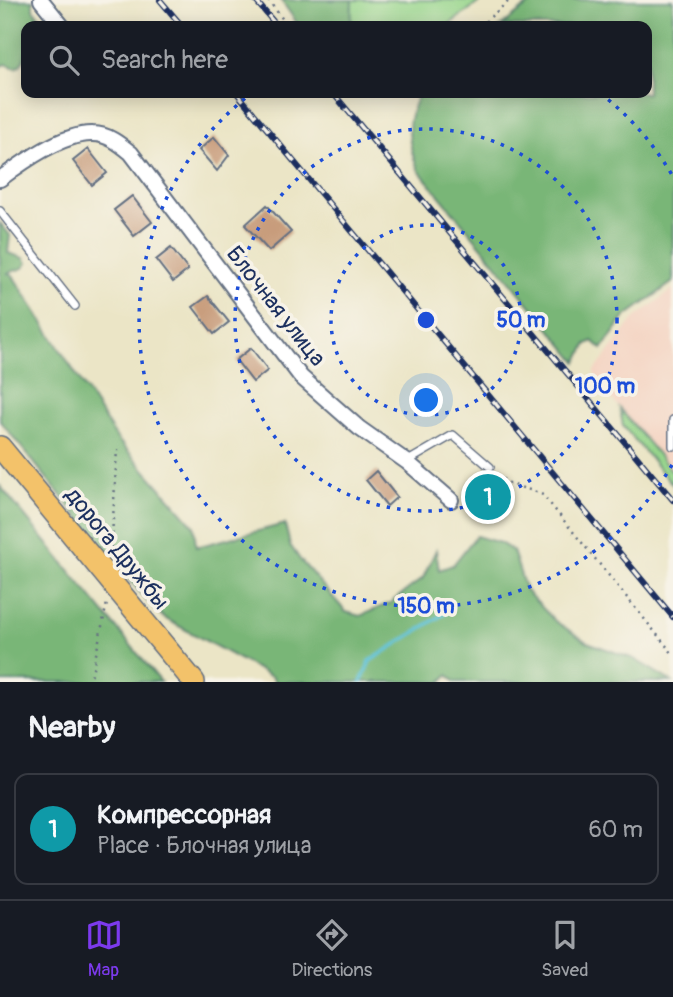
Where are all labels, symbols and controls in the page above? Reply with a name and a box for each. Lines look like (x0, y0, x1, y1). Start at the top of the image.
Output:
search box (21, 21, 652, 98)
icon: search (45, 41, 83, 79)
text: Search here (101, 44, 228, 76)
street label: Блочная улица (220, 240, 332, 372)
text: 50 m (497, 307, 546, 334)
centre of rings (414, 308, 438, 332)
text: 100 m (575, 373, 635, 400)
your location (409, 383, 443, 417)
pin: 1 (465, 471, 511, 523)
street label: дорога Дружбы (59, 481, 175, 615)
text: 150 m (397, 593, 455, 620)
text: Nearby (28, 709, 115, 746)
text: Компрессорная (97, 799, 271, 831)
text: 1 (49, 815, 58, 844)
text: 60 m (588, 815, 643, 844)
text: Place · Блочная улица (97, 831, 311, 860)
tab: Map (85, 916, 123, 982)
tab: Directions (292, 916, 372, 982)
tab: Saved (541, 916, 588, 982)

